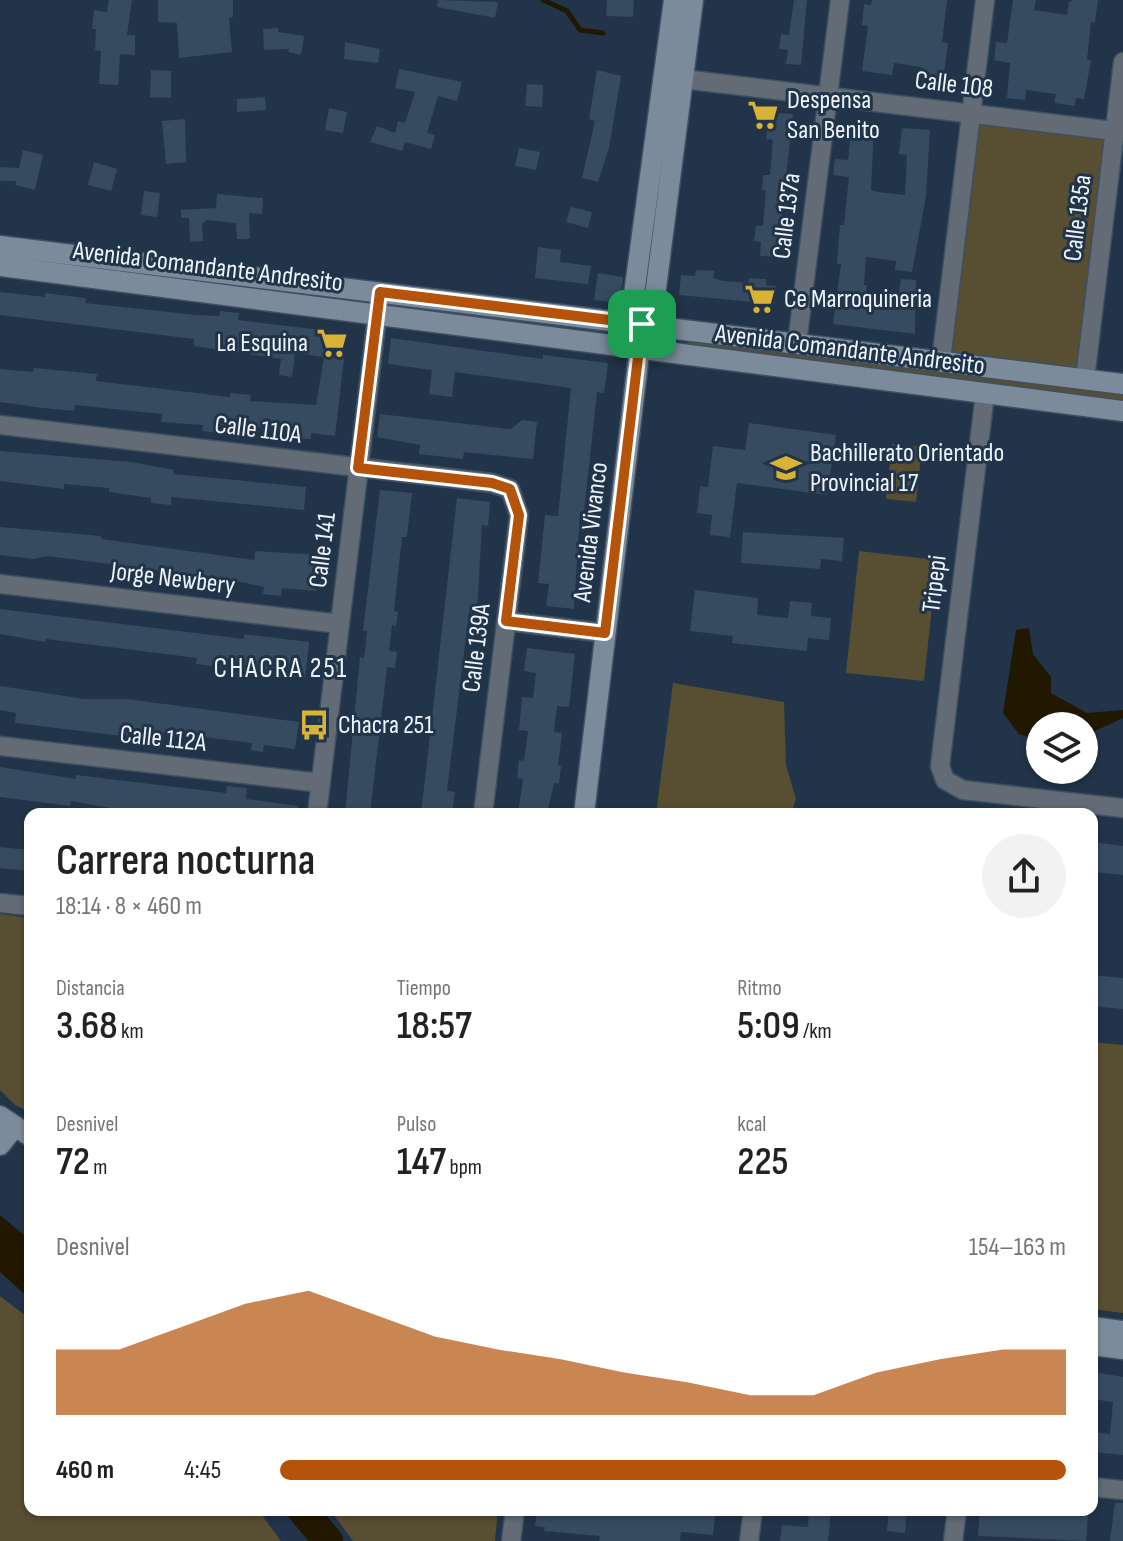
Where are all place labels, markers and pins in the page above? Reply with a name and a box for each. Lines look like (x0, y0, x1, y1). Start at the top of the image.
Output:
place label: Despensa San Benito (787, 85, 880, 146)
supermarket icon: Despensa San Benito (746, 98, 780, 132)
supermarket icon: Ce Marroquineria (743, 282, 777, 316)
place label: Ce Marroquineria (784, 284, 932, 315)
pin (608, 290, 676, 358)
supermarket icon: La Esquina (315, 326, 349, 360)
place label: La Esquina (217, 328, 308, 359)
place label: Bachillerato Orientado Provincial 17 (810, 438, 1004, 499)
school or university icon: Bachillerato Orientado Provincial 17 (769, 451, 803, 485)
bus stop icon: Chacra 251 (297, 708, 331, 742)
place label: Chacra 251 (338, 710, 433, 741)

